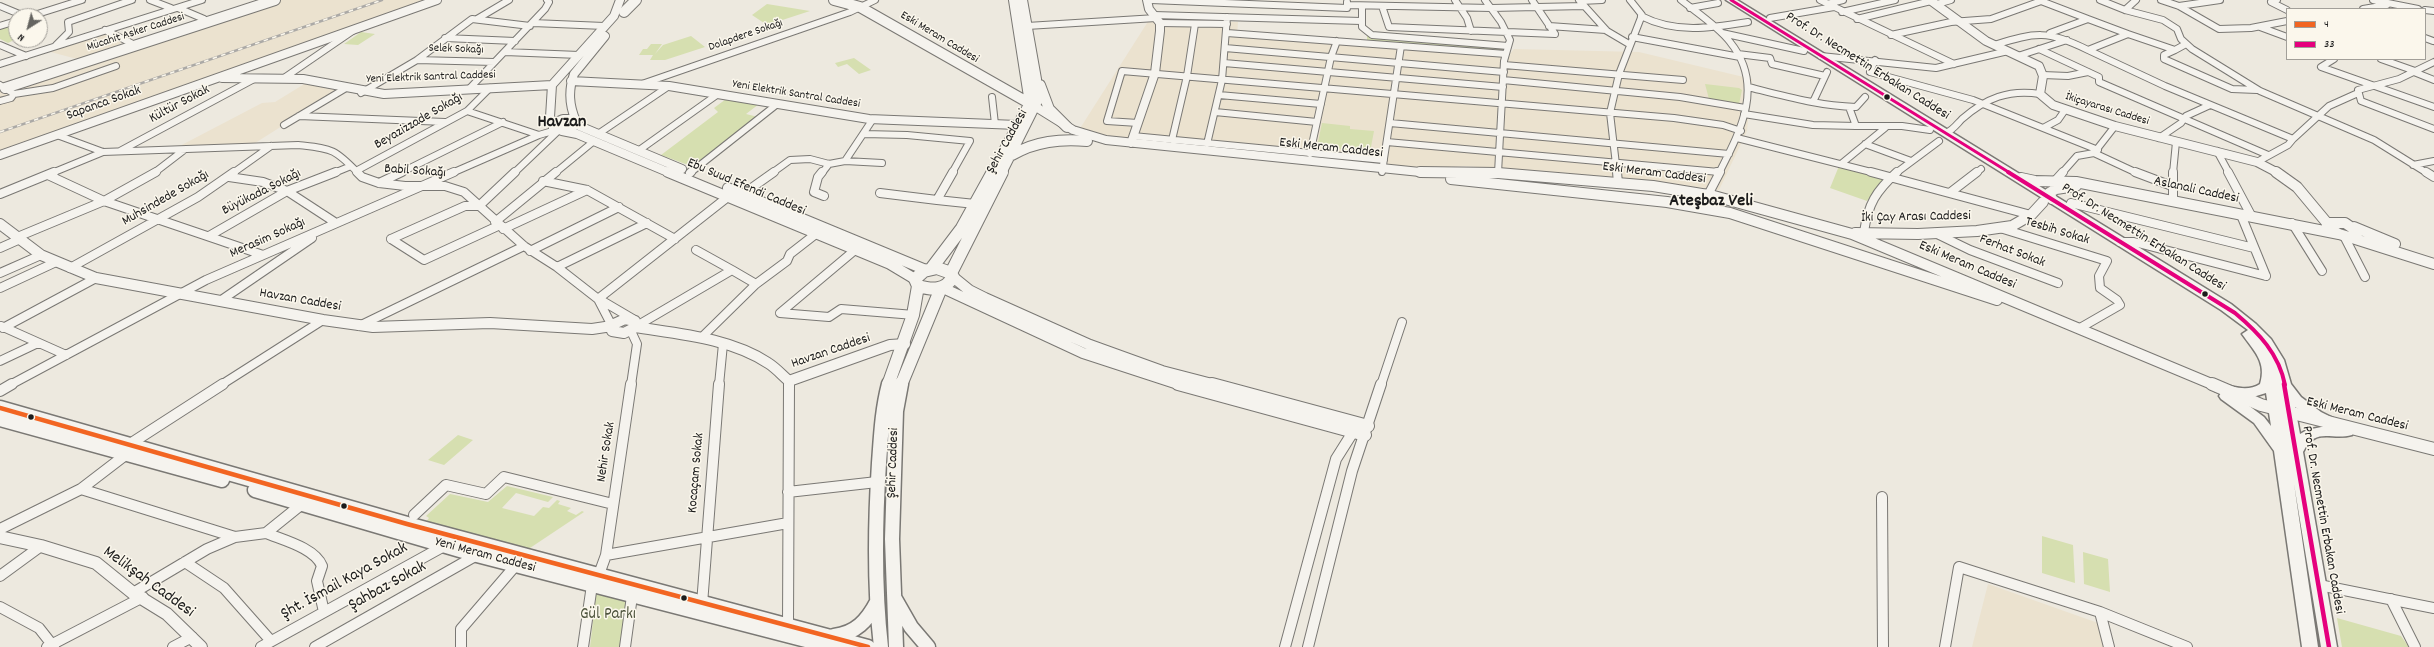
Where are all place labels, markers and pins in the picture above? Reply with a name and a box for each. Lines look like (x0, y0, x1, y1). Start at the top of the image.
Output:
unlabelled marker (1882, 92, 1892, 102)
unlabelled marker (2200, 289, 2210, 299)
unlabelled marker (26, 412, 36, 422)
unlabelled marker (339, 501, 349, 511)
unlabelled marker (679, 593, 689, 603)

